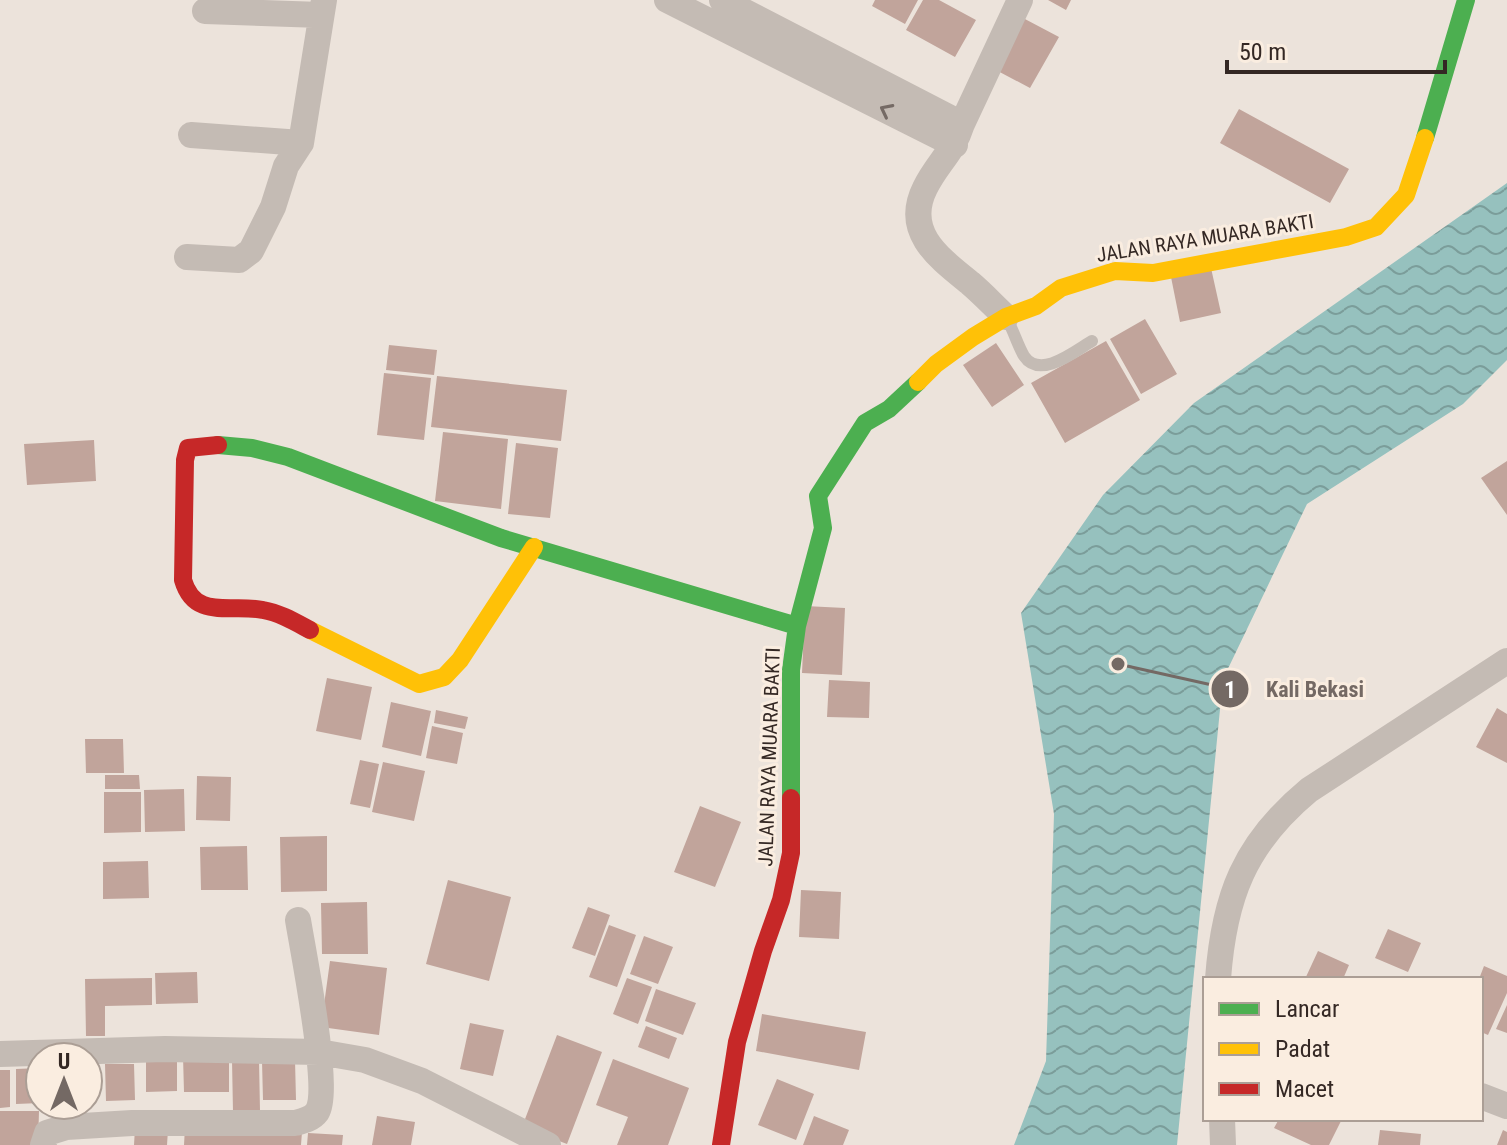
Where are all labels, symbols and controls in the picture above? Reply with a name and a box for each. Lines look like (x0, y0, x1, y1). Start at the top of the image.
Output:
scale bar (1227, 24, 1445, 74)
text: 50 m (1239, 38, 1286, 66)
one-way arrow (879, 104, 894, 120)
street label: JALAN RAYA MUARA BAKTI (1095, 209, 1315, 267)
street label: JALAN RAYA MUARA BAKTI (753, 647, 785, 867)
callout: Kali Bekasi (1210, 666, 1380, 712)
text: 1 (1224, 676, 1236, 704)
text: Kali Bekasi (1266, 677, 1364, 702)
legend (1203, 977, 1483, 1121)
text: Lancar (1275, 995, 1339, 1023)
text: Padat (1275, 1035, 1330, 1063)
north arrow (24, 1041, 104, 1121)
text: U (58, 1049, 70, 1074)
text: Macet (1275, 1075, 1334, 1103)

